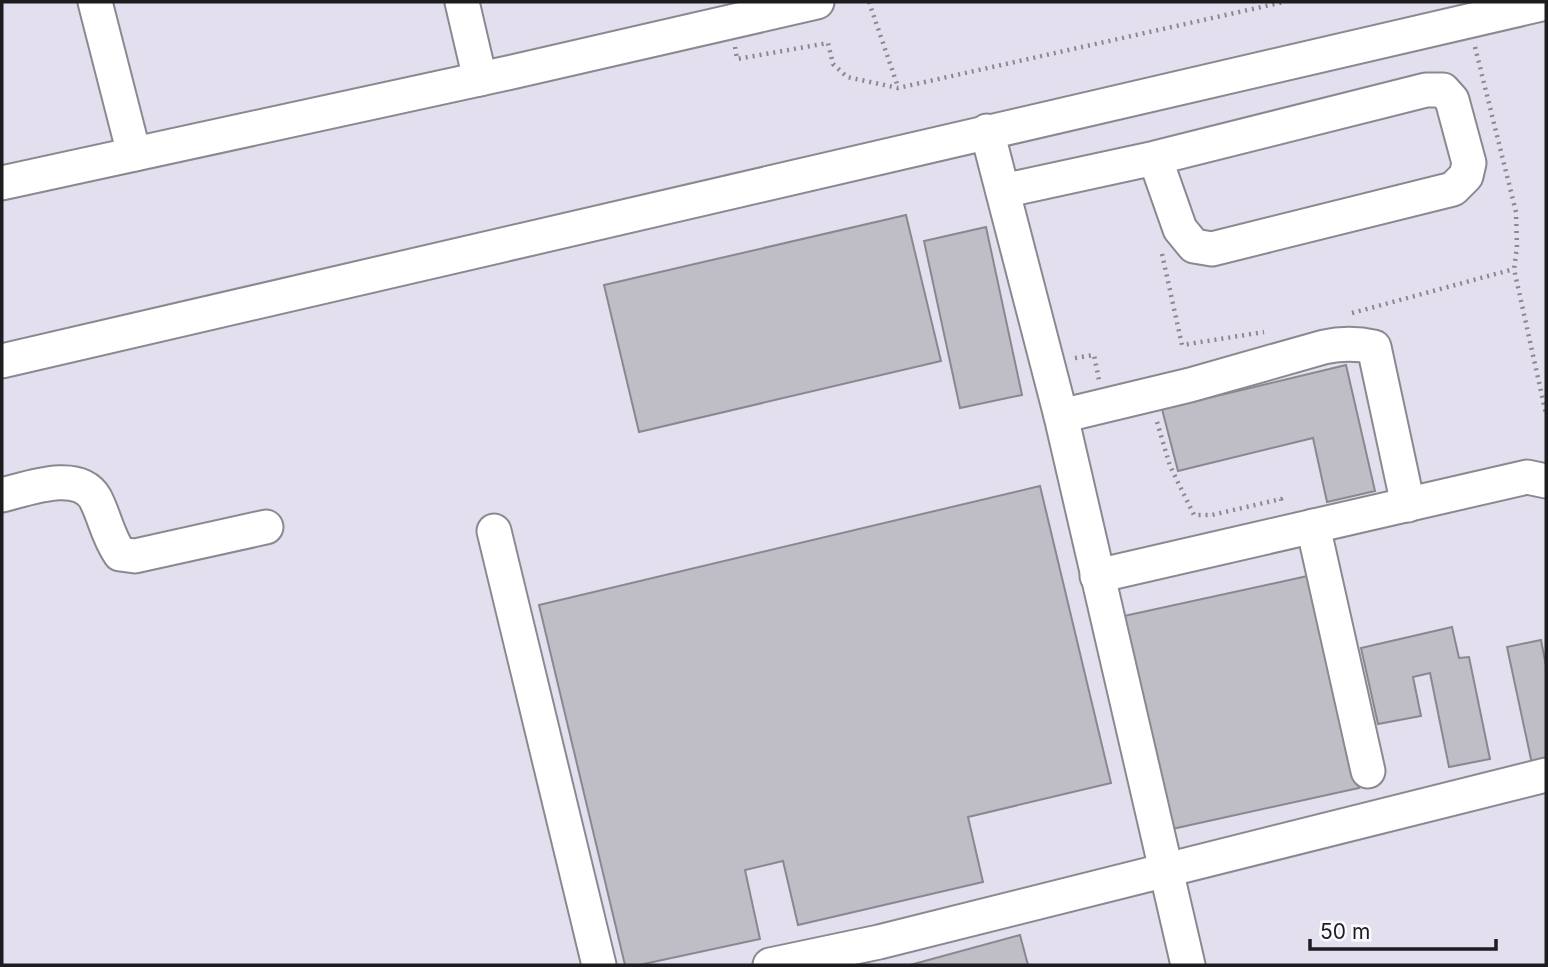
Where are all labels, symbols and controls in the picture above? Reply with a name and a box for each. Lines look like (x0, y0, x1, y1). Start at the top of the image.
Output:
scale bar (1310, 908, 1496, 952)
text: 50 m (1320, 919, 1370, 944)

